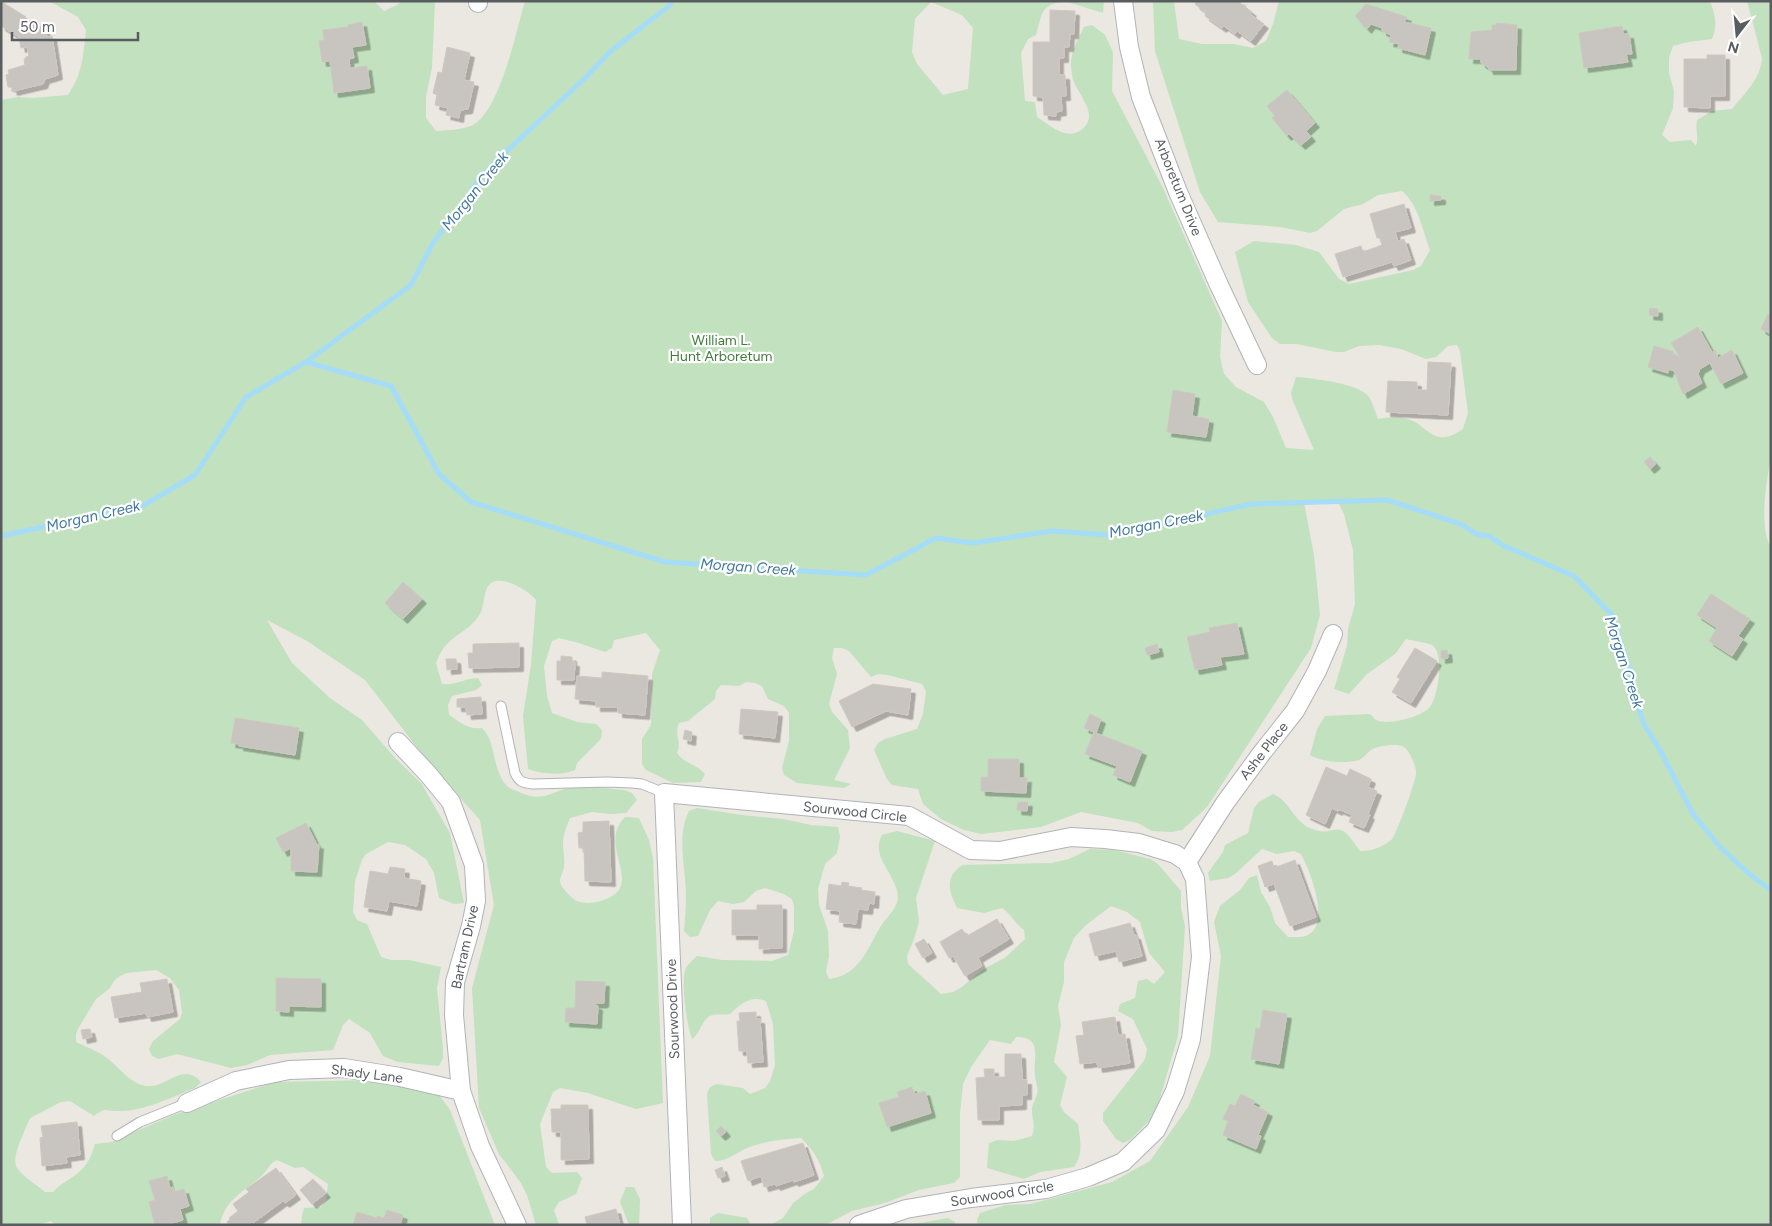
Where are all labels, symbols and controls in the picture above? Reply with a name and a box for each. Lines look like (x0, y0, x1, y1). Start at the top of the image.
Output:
scale bar (12, 10, 139, 42)
north arrow (1712, 10, 1762, 60)
text: 50 m (20, 18, 55, 36)
text: N (1726, 37, 1741, 57)
street label: Arboretum Drive (1151, 136, 1205, 239)
water label: Morgan Creek (438, 148, 513, 234)
park label: William L. Hunt Arboretum (670, 332, 772, 365)
water label: Morgan Creek (44, 496, 142, 536)
water label: Morgan Creek (1107, 506, 1205, 542)
water label: Morgan Creek (700, 555, 797, 579)
water label: Morgan Creek (1601, 614, 1648, 711)
street label: Ashe Place (1236, 719, 1292, 783)
street label: Sourwood Circle (802, 798, 908, 826)
street label: Bartram Drive (448, 903, 482, 991)
street label: Sourwood Drive (663, 958, 683, 1059)
street label: Shady Lane (330, 1061, 404, 1087)
street label: Sourwood Circle (949, 1177, 1055, 1211)

